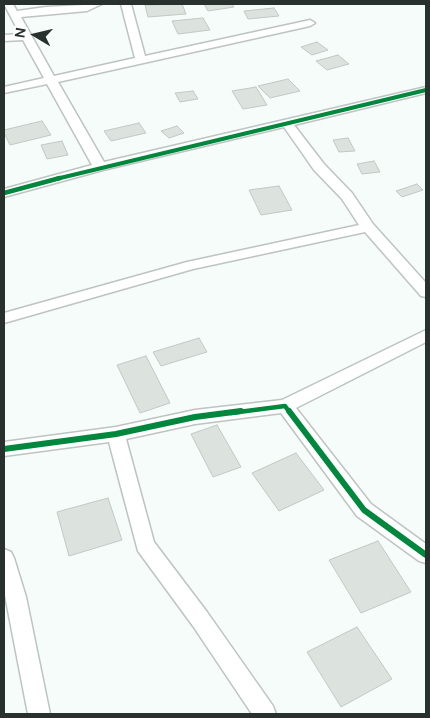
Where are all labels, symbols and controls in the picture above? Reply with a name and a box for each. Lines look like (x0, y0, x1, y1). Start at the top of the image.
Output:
north arrow (10, 10, 60, 60)
text: N (10, 26, 30, 39)

